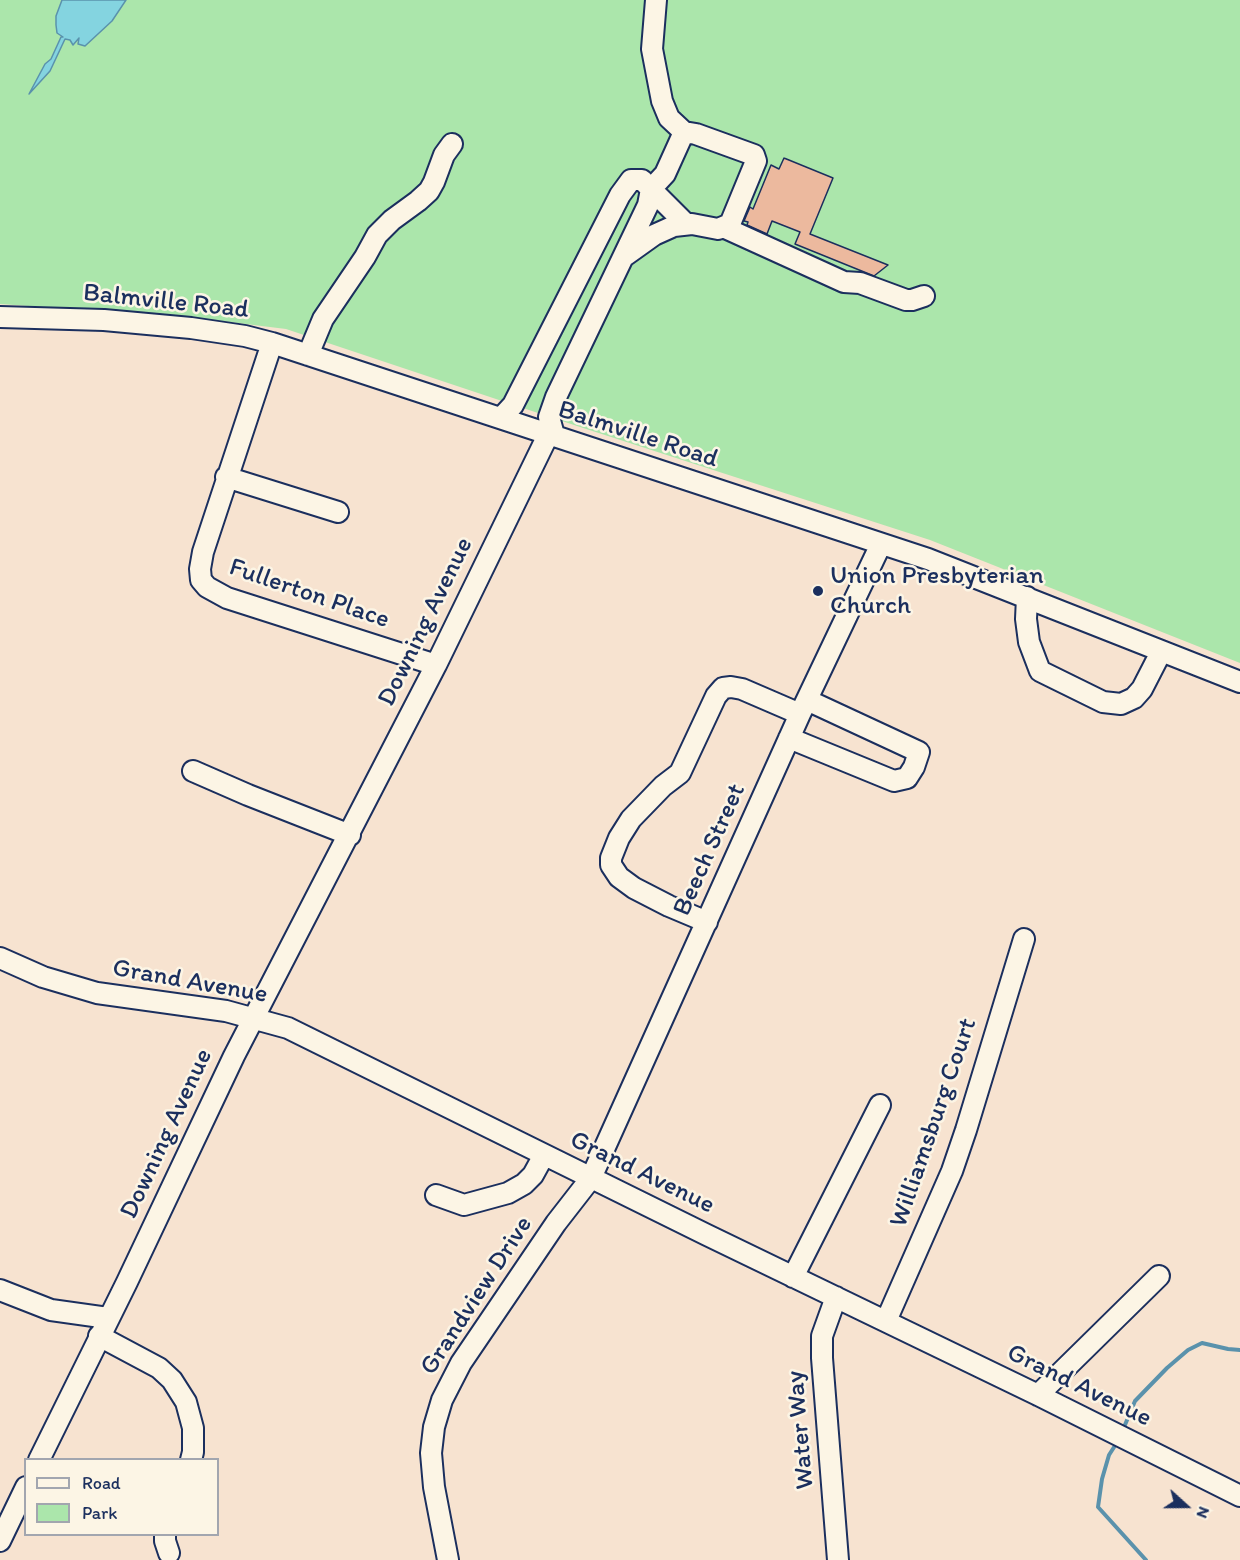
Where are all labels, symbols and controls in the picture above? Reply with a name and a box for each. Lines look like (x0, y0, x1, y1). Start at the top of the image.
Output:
street label: Balmville Road (82, 278, 250, 326)
street label: Balmville Road (554, 394, 722, 476)
street label: Downing Avenue (372, 532, 480, 712)
street label: Fullerton Place (225, 552, 393, 636)
place label: Union Presbyterian Church (830, 560, 1044, 622)
marker: Union Presbyterian Church (811, 584, 825, 598)
street label: Beech Street (667, 779, 753, 921)
street label: Grand Avenue (110, 953, 270, 1011)
street label: Williamsburg Court (884, 1014, 984, 1232)
street label: Downing Avenue (114, 1044, 220, 1224)
street label: Grand Avenue (565, 1125, 719, 1221)
street label: Grandview Drive (414, 1211, 540, 1381)
street label: Grand Avenue (1002, 1338, 1156, 1434)
street label: Water Way (780, 1369, 822, 1491)
legend (24, 1458, 219, 1536)
text: Road (82, 1472, 121, 1494)
north arrow (1156, 1476, 1216, 1536)
text: Park (82, 1502, 117, 1524)
text: N (1192, 1504, 1214, 1521)

